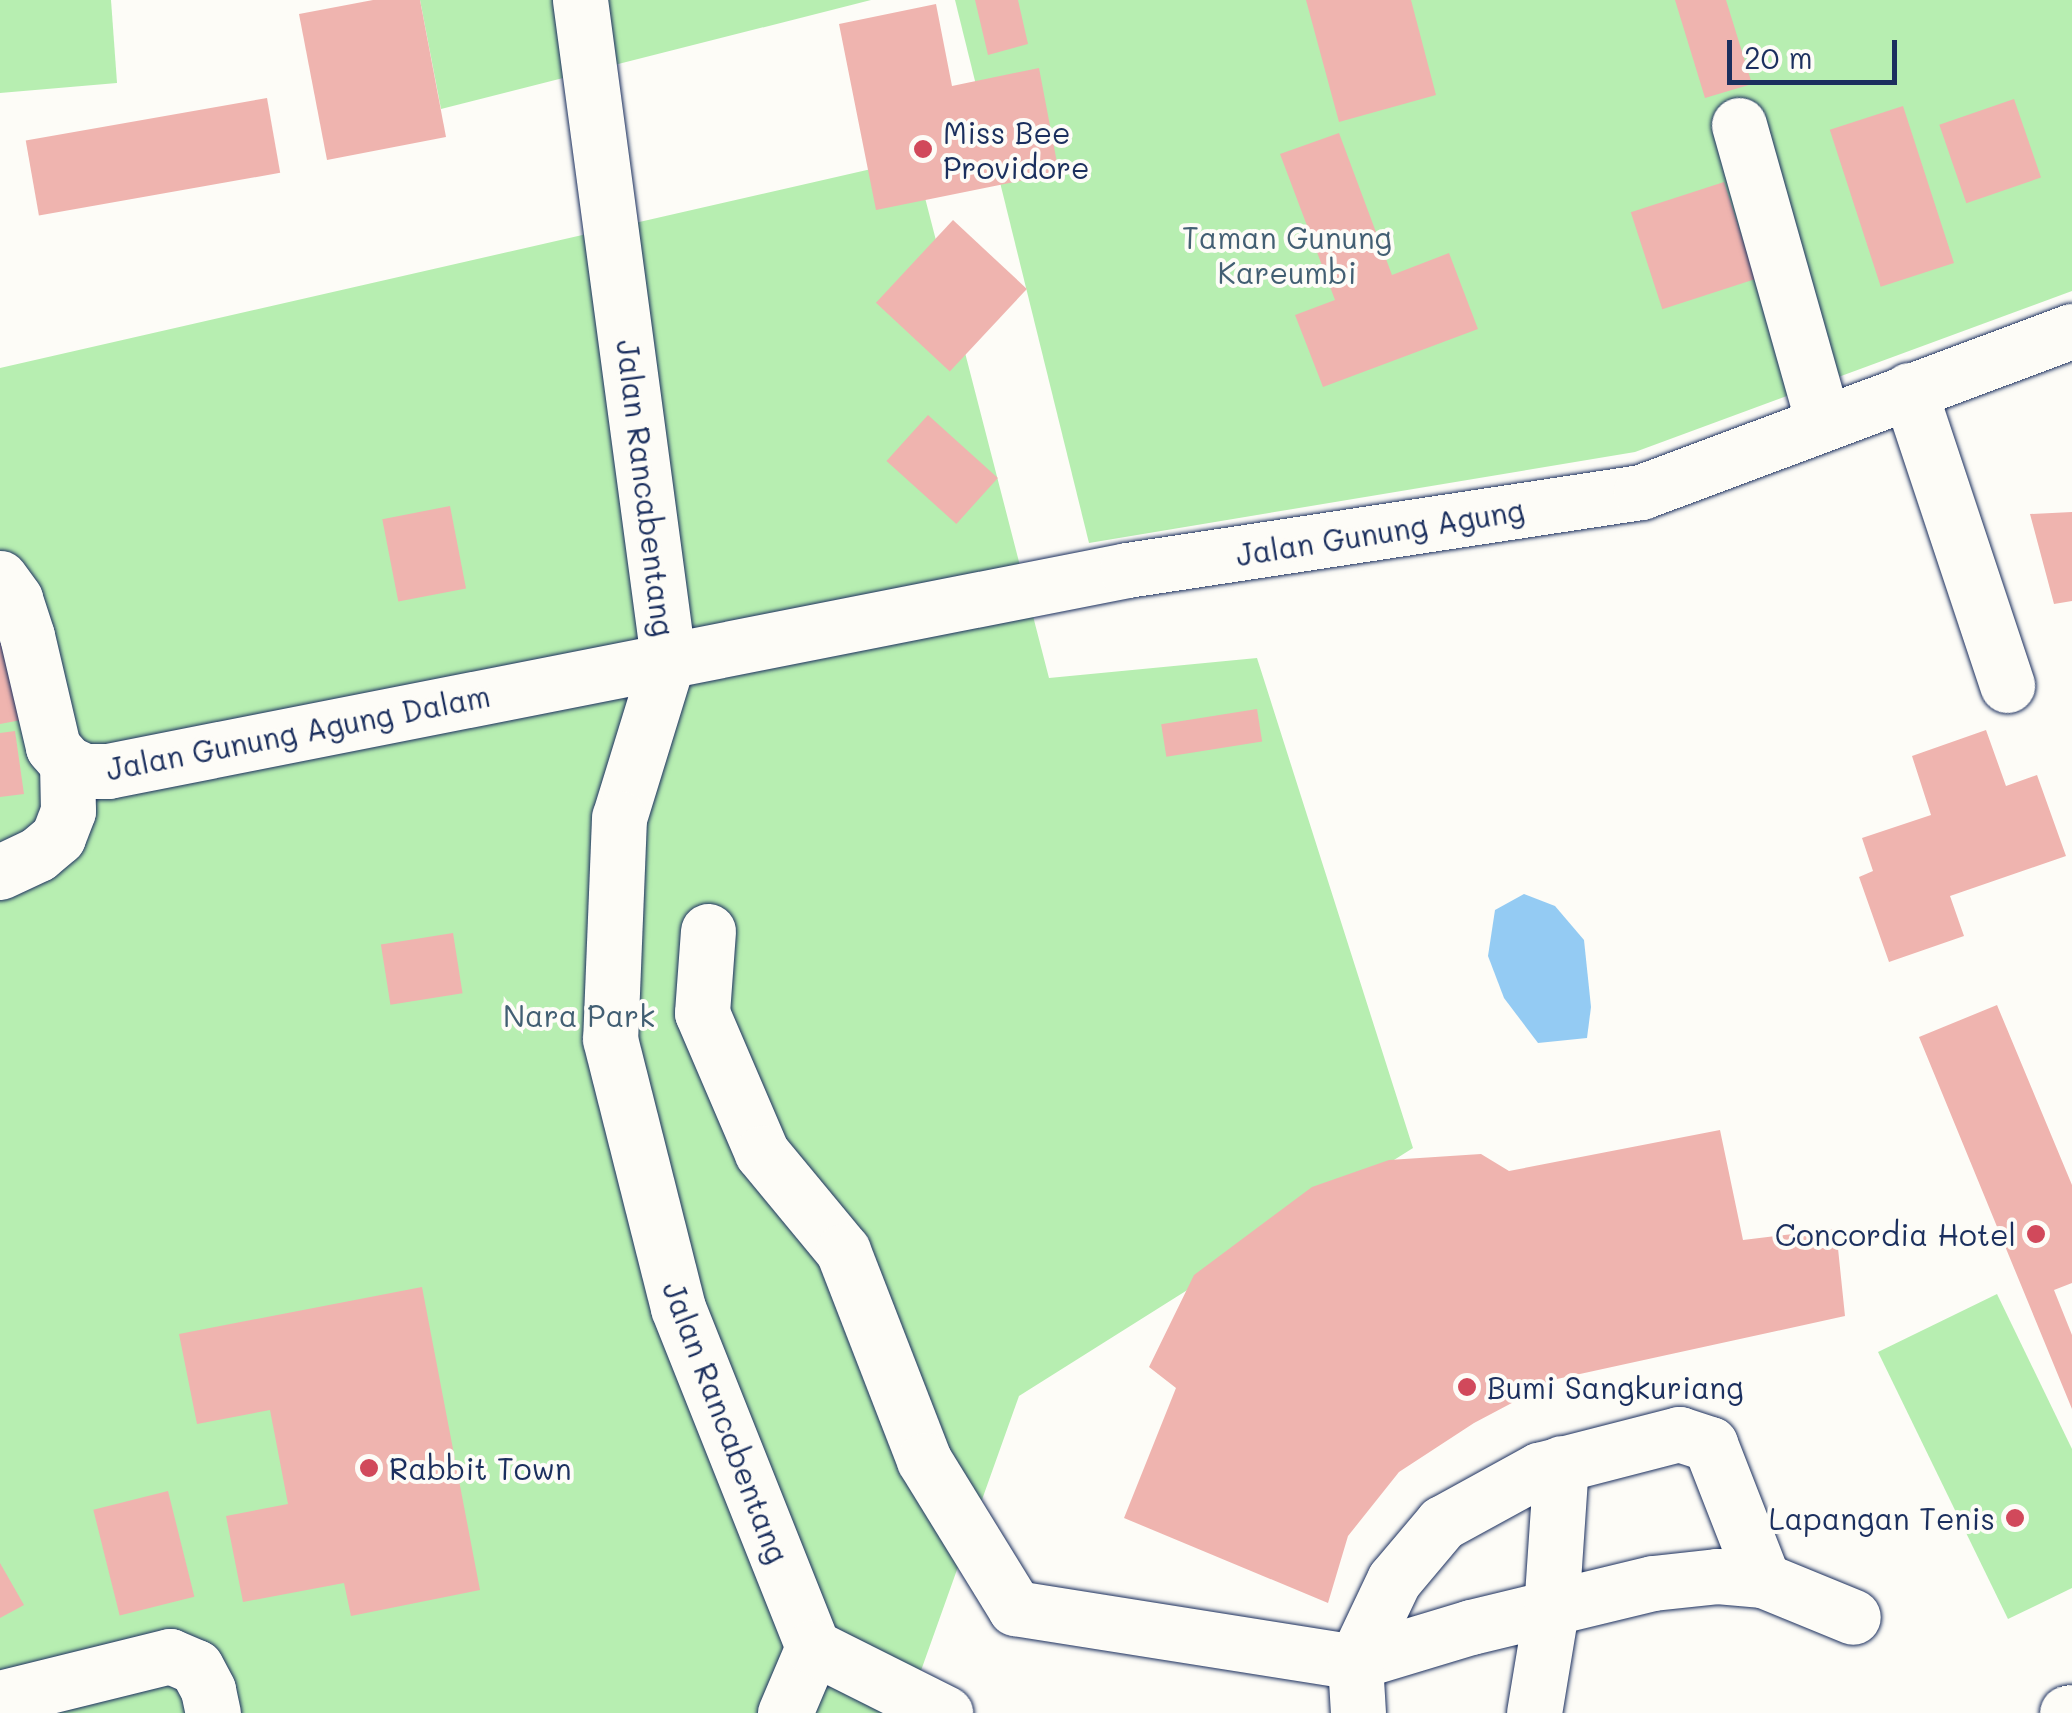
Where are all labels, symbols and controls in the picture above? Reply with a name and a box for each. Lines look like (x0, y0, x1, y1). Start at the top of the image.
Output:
scale bar (1732, 20, 1902, 82)
text: 20 m (1744, 37, 1813, 77)
place label: Miss Bee Providore (943, 114, 1090, 184)
marker: Miss Bee Providore (912, 138, 934, 160)
park label: Taman Gunung Kareumbi (1182, 219, 1392, 290)
street label: Jalan Rancabentang (610, 338, 682, 638)
street label: Jalan Gunung Agung (1233, 491, 1527, 573)
street label: Jalan Gunung Agung Dalam (103, 677, 493, 787)
park label: Nara Park (503, 997, 655, 1033)
place label: Concordia Hotel (1775, 1216, 2016, 1252)
marker: Concordia Hotel (2025, 1223, 2047, 1245)
street label: Jalan Rancabentang (656, 1276, 796, 1568)
place label: Bumi Sangkuriang (1487, 1369, 1744, 1405)
marker: Bumi Sangkuriang (1456, 1376, 1478, 1398)
place label: Rabbit Town (389, 1450, 572, 1486)
marker: Rabbit Town (358, 1457, 380, 1479)
place label: Lapangan Tenis (1769, 1500, 1995, 1536)
marker: Lapangan Tenis (2004, 1507, 2026, 1529)

